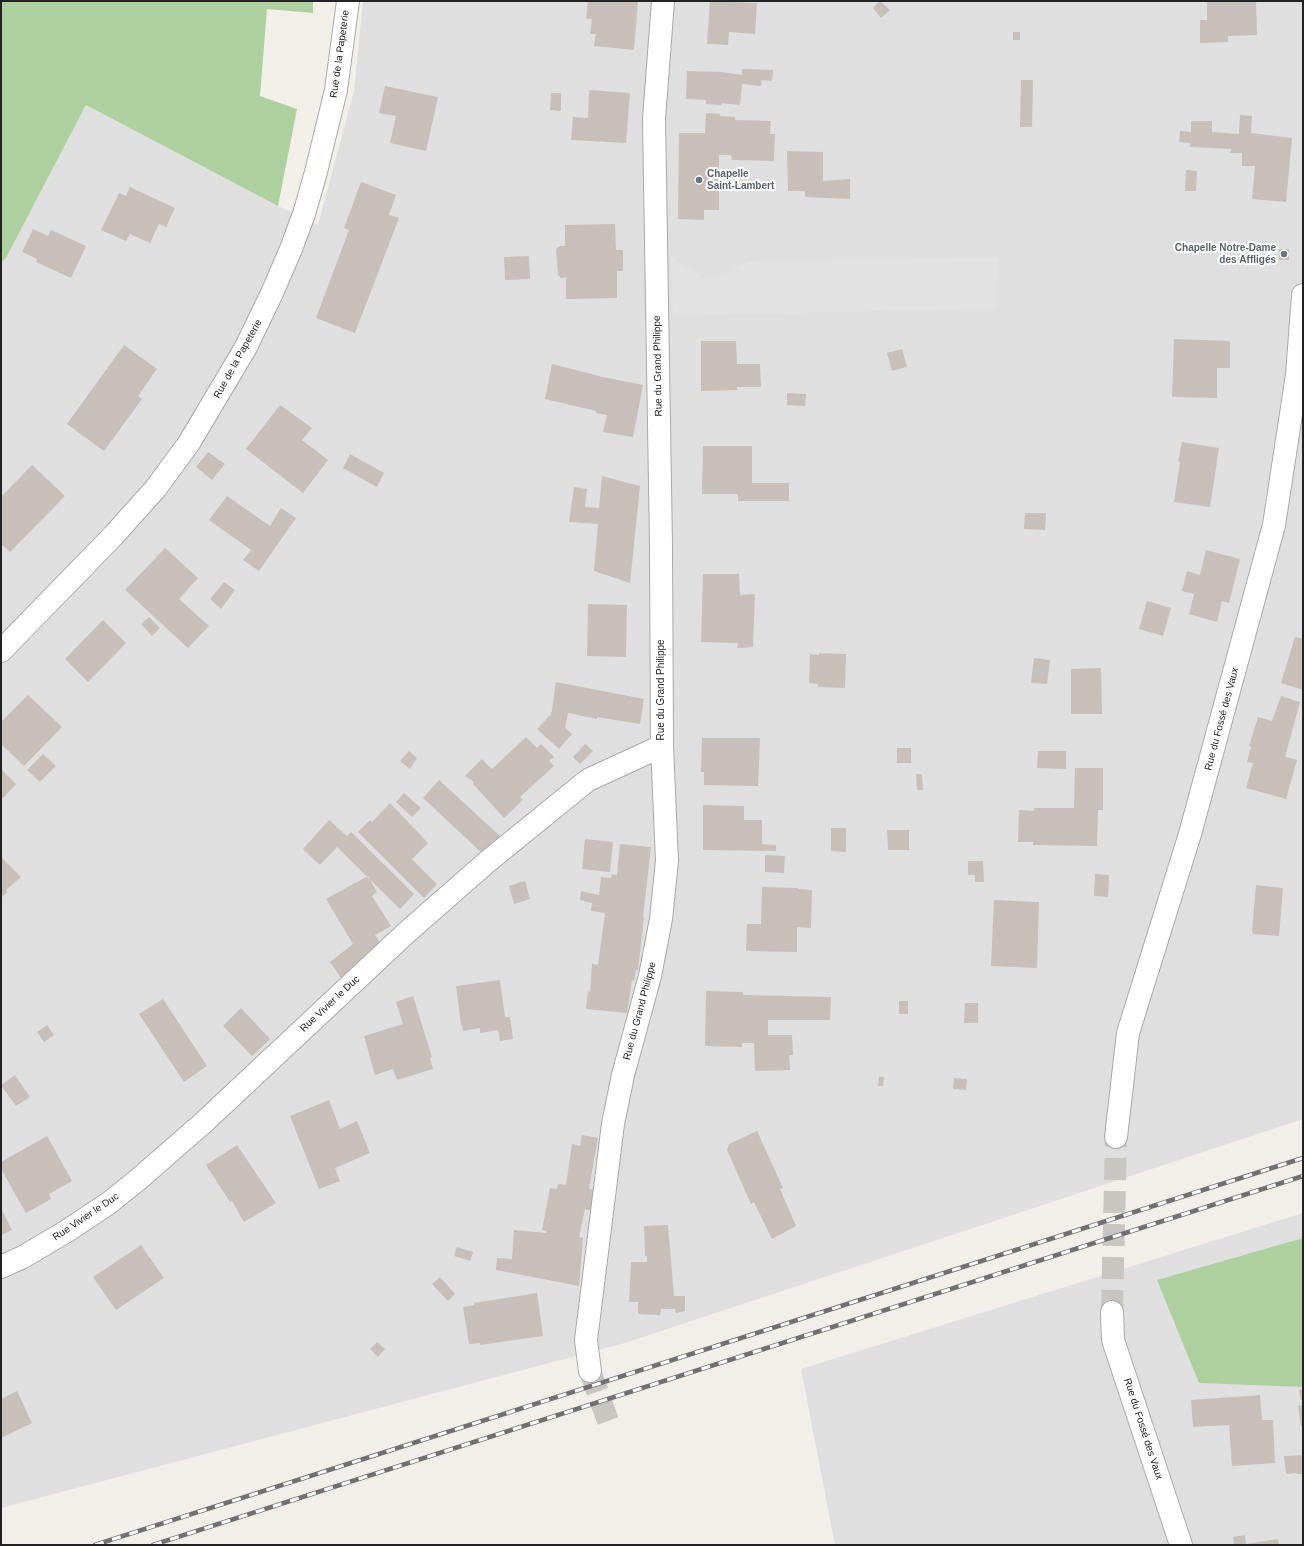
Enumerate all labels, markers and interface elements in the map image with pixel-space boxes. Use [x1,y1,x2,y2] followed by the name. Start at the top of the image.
[328,9,352,99] street label: Rue de la Papeterie
[707,168,774,192] place label: Chapelle Saint-Lambert
[694,175,704,185] marker: Chapelle Saint-Lambert
[1175,242,1276,266] place label: Chapelle Notre-Dame des Affligés
[1279,249,1289,259] marker: Chapelle Notre-Dame des Affligés
[651,315,665,417] street label: Rue du Grand Philippe
[211,317,265,401] street label: Rue de la Papeterie
[655,639,667,741] street label: Rue du Grand Philippe
[1202,666,1242,772] street label: Rue du Fossé des Vaux
[621,961,659,1061] street label: Rue du Grand Philippe
[298,973,362,1035] street label: Rue Vivier le Duc
[51,1190,121,1244] street label: Rue Vivier le Duc
[1121,1377,1165,1481] street label: Rue du Fossé des Vaux

